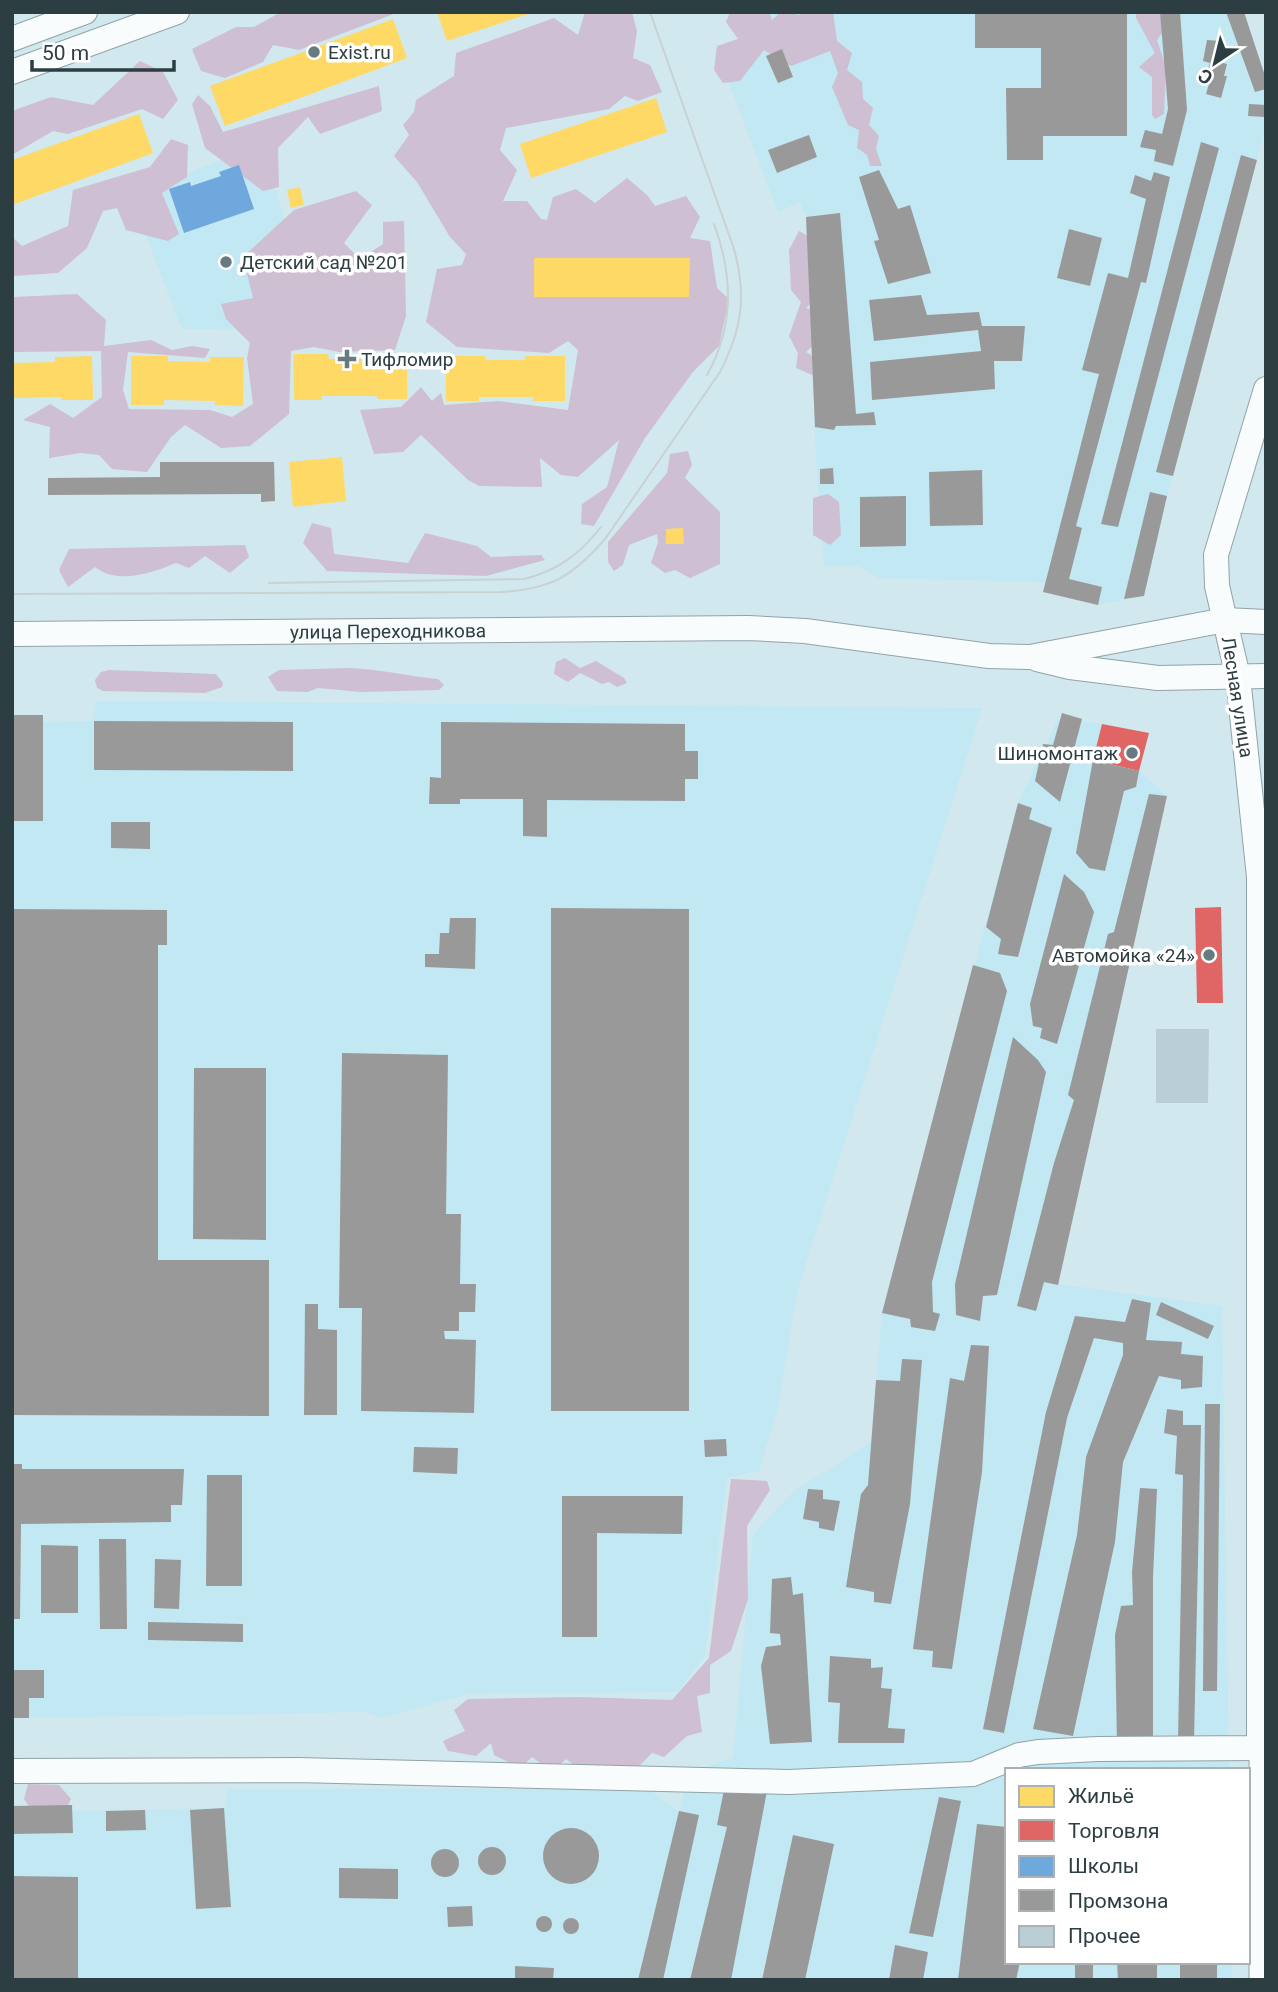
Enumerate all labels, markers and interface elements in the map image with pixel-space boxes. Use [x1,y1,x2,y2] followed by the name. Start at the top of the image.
[32,28,173,72] scale bar
[1180,28,1250,98] north arrow
[42,41,89,65] text: 50 m
[328,41,391,64] place label: Exist.ru
[306,44,322,60] marker: Exist.ru
[1194,64,1217,90] text: С
[240,251,408,274] place label: Детский сад №201
[218,254,234,270] marker: Детский сад №201
[361,348,454,371] place label: Тифломир
[339,351,355,367] marker: Тифломир
[290,619,486,644] street label: улица Переходникова
[1217,635,1258,759] street label: Лесная улица
[998,742,1118,765] place label: Шиномонтаж
[1124,745,1140,761] marker: Шиномонтаж
[1052,944,1195,967] place label: Автомойка «24»
[1201,947,1217,963] marker: Автомойка «24»
[1005,1768,1250,1964] legend
[1068,1784,1134,1808] text: Жильё
[1068,1819,1160,1843] text: Торговля
[1068,1854,1139,1878] text: Школы
[1068,1889,1169,1913] text: Промзона
[1068,1924,1140,1948] text: Прочее

